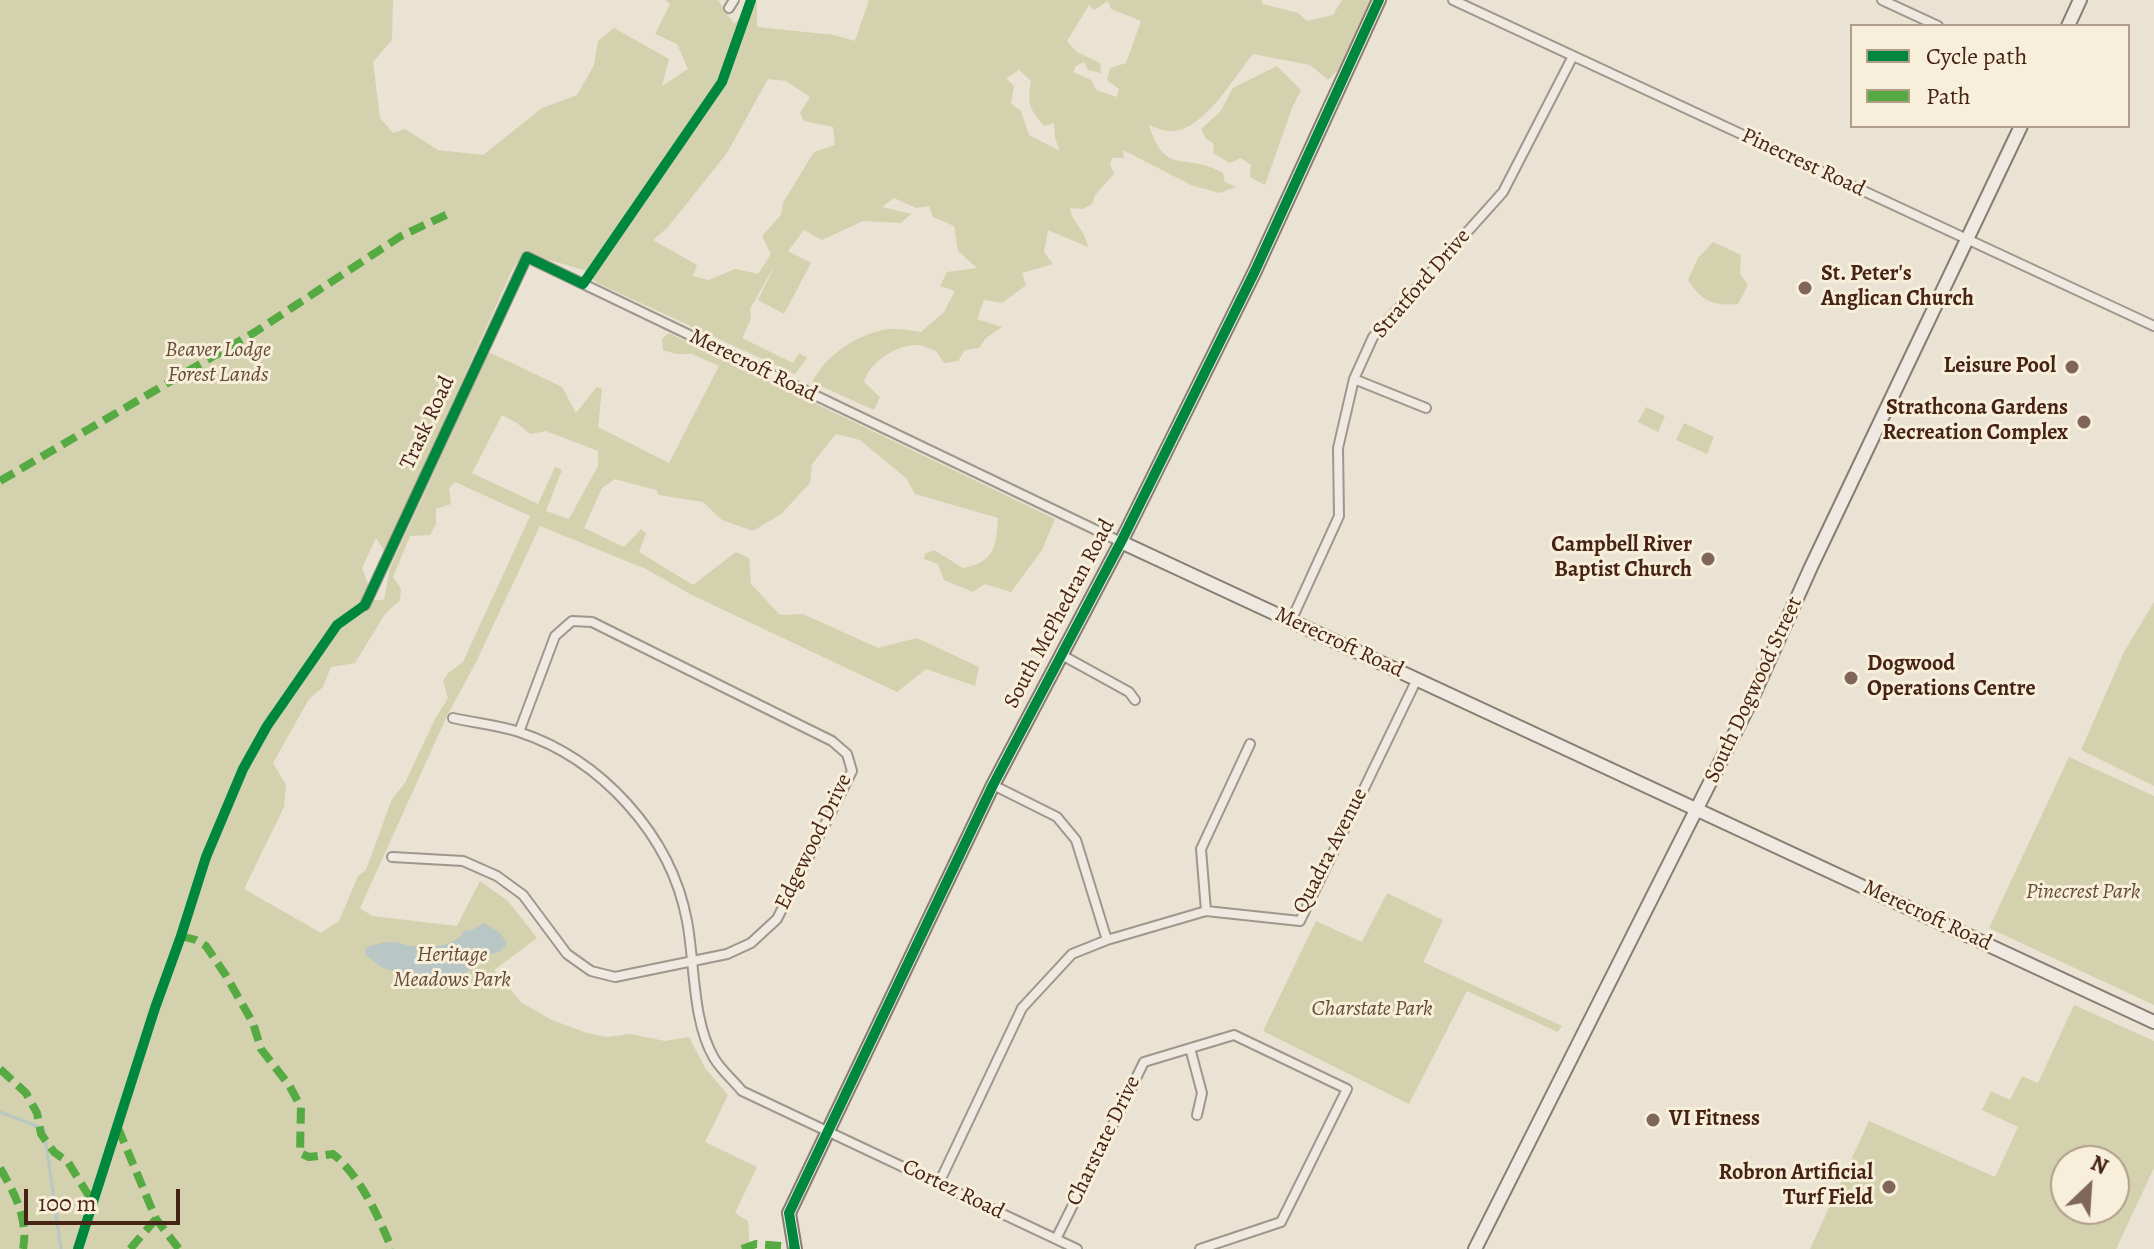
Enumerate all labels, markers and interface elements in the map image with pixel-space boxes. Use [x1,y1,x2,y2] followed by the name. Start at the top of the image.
[1850,24,2130,128] legend
[1926,40,2027,72] text: Cycle path
[1926,80,1971,112] text: Path
[1737,123,1869,203] street label: Pinecrest Road
[1367,224,1477,344] street label: Stratford Drive
[1821,262,1974,314] place label: St. Peter's Anglican Church
[1796,279,1814,297] marker: St. Peter's Anglican Church
[685,324,821,408] street label: Merecroft Road
[165,338,271,390] park label: Beaver Lodge Forest Lands
[1944,354,2056,380] place label: Leisure Pool
[2063,358,2081,376] marker: Leisure Pool
[395,372,461,474] street label: Trask Road
[1883,396,2068,448] place label: Strathcona Gardens Recreation Complex
[2075,413,2093,431] marker: Strathcona Gardens Recreation Complex
[999,515,1121,713] street label: South McPhedran Road
[1551,533,1692,584] place label: Campbell River Baptist Church
[1699,550,1717,568] marker: Campbell River Baptist Church
[1699,593,1809,787] street label: South Dogwood Street
[1270,602,1408,684] street label: Merecroft Road
[1867,652,2036,704] place label: Dogwood Operations Centre
[1842,669,1860,687] marker: Dogwood Operations Centre
[770,770,858,914] street label: Edgewood Drive
[1288,784,1374,918] street label: Quadra Avenue
[1858,875,1996,957] street label: Merecroft Road
[2026,880,2140,906] park label: Pinecrest Park
[393,943,511,994] park label: Heritage Meadows Park
[1311,997,1433,1023] park label: Charstate Park
[1061,1072,1147,1210] street label: Charstate Drive
[1669,1107,1760,1133] place label: VI Fitness
[1644,1111,1662,1129] marker: VI Fitness
[2050,1145,2130,1225] north arrow
[2086,1148,2113,1182] text: N
[898,1154,1008,1226] street label: Cortez Road
[1719,1161,1873,1212] place label: Robron Artificial Turf Field
[28,1173,184,1223] scale bar
[1880,1178,1898,1196] marker: Robron Artificial Turf Field
[38,1187,97,1219] text: 100 m

